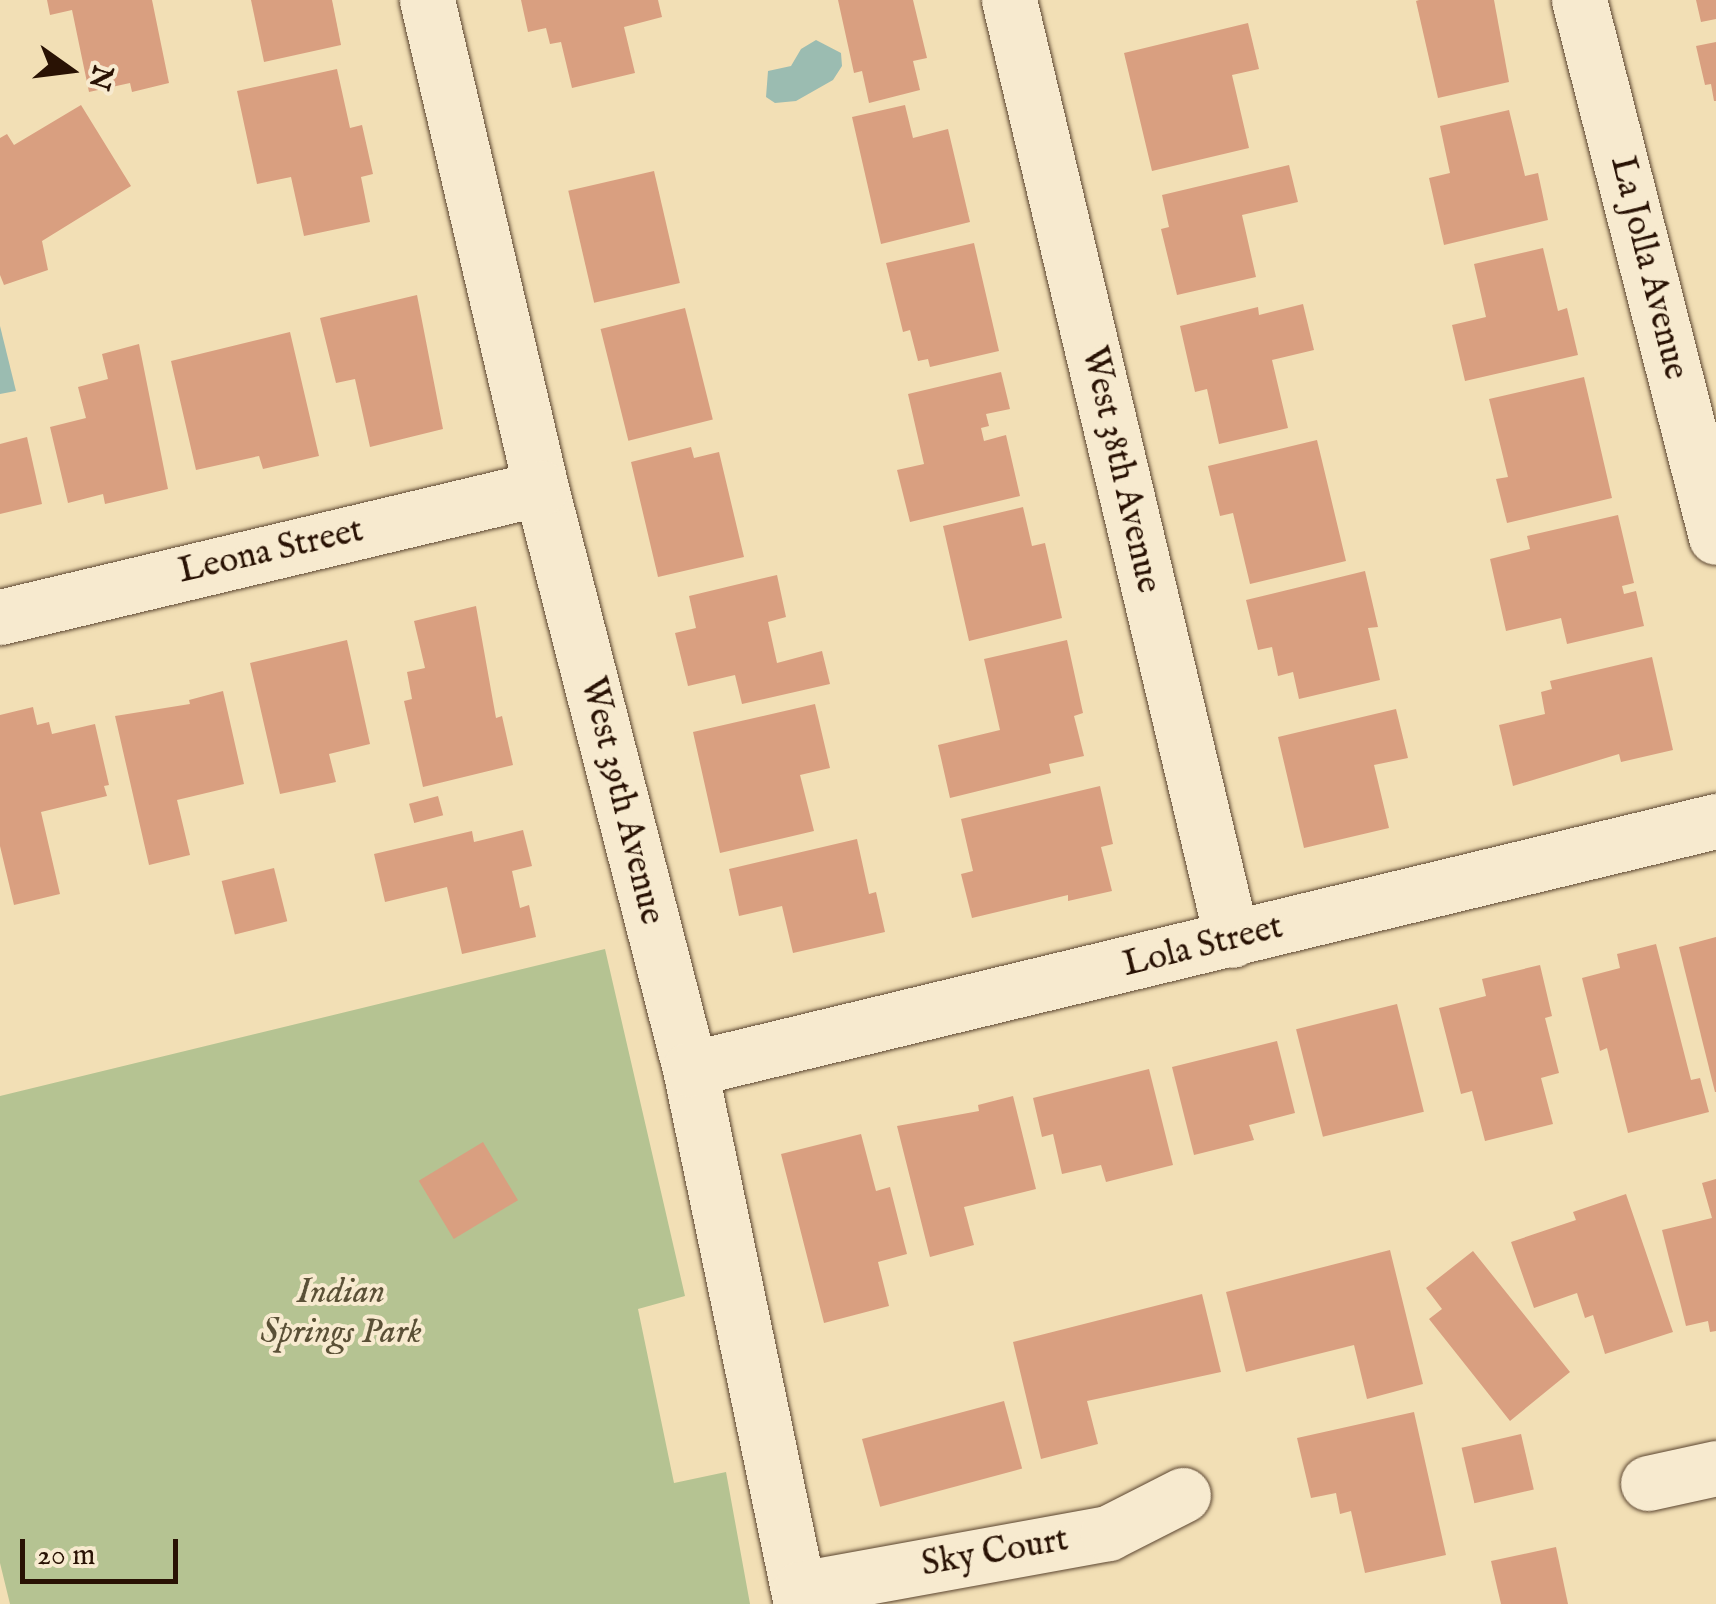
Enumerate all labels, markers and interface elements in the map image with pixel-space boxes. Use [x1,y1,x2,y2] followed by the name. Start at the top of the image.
[20,20,120,120] north arrow
[80,61,120,93] text: N
[1600,152,1696,384] street label: La Jolla Avenue
[1071,343,1169,597] street label: West 38th Avenue
[175,510,367,594] street label: Leona Street
[570,673,672,929] street label: West 39th Avenue
[1119,907,1287,987] street label: Lola Street
[260,1272,422,1354] park label: Indian Springs Park
[25,1519,182,1581] scale bar
[918,1519,1072,1587] street label: Sky Court
[37,1537,96,1575] text: 20 m

